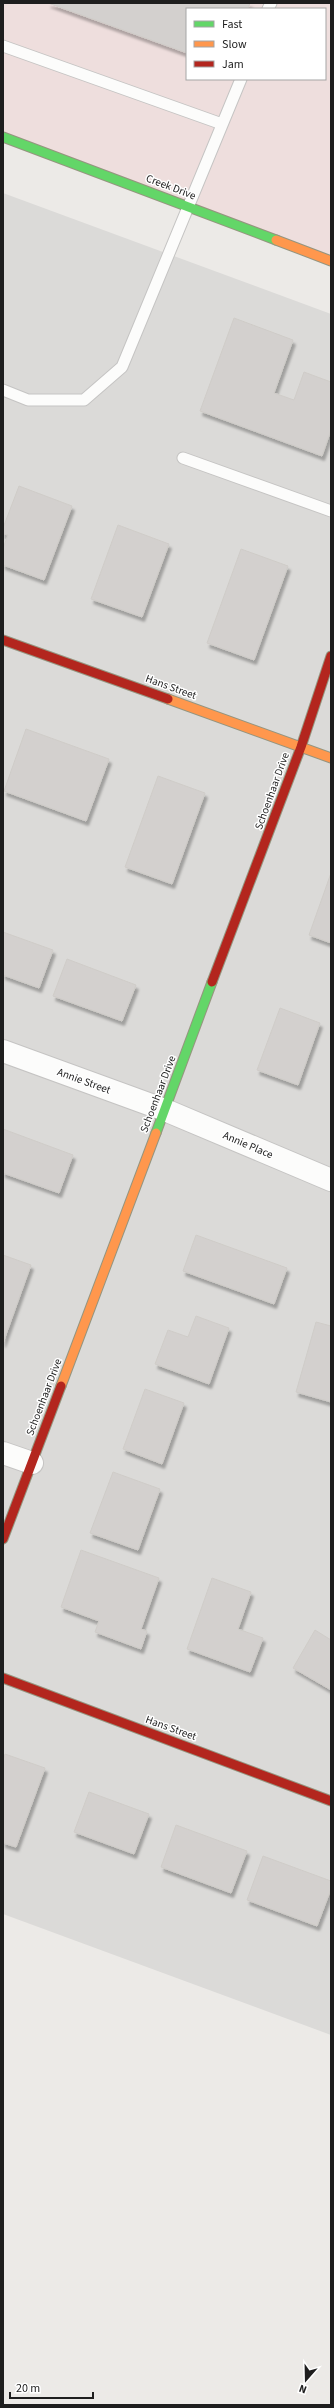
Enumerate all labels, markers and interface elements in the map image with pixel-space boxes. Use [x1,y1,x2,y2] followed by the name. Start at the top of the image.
[186,8,326,80] legend
[222,16,242,33] text: Fast
[222,36,247,53] text: Slow
[222,56,244,73] text: Jam
[144,171,199,204] street label: Creek Drive
[143,671,199,703] street label: Hans Street
[251,750,293,832] street label: Schoenhaar Drive
[136,1053,180,1135] street label: Schoenhaar Drive
[55,1064,113,1098] street label: Annie Street
[221,1128,276,1163] street label: Annie Place
[22,1356,66,1438] street label: Schoenhaar Drive
[143,1712,199,1744] street label: Hans Street
[286,2360,326,2400] north arrow
[10,2374,93,2400] scale bar
[16,2380,40,2397] text: 20 m
[297,2381,309,2397] text: N

